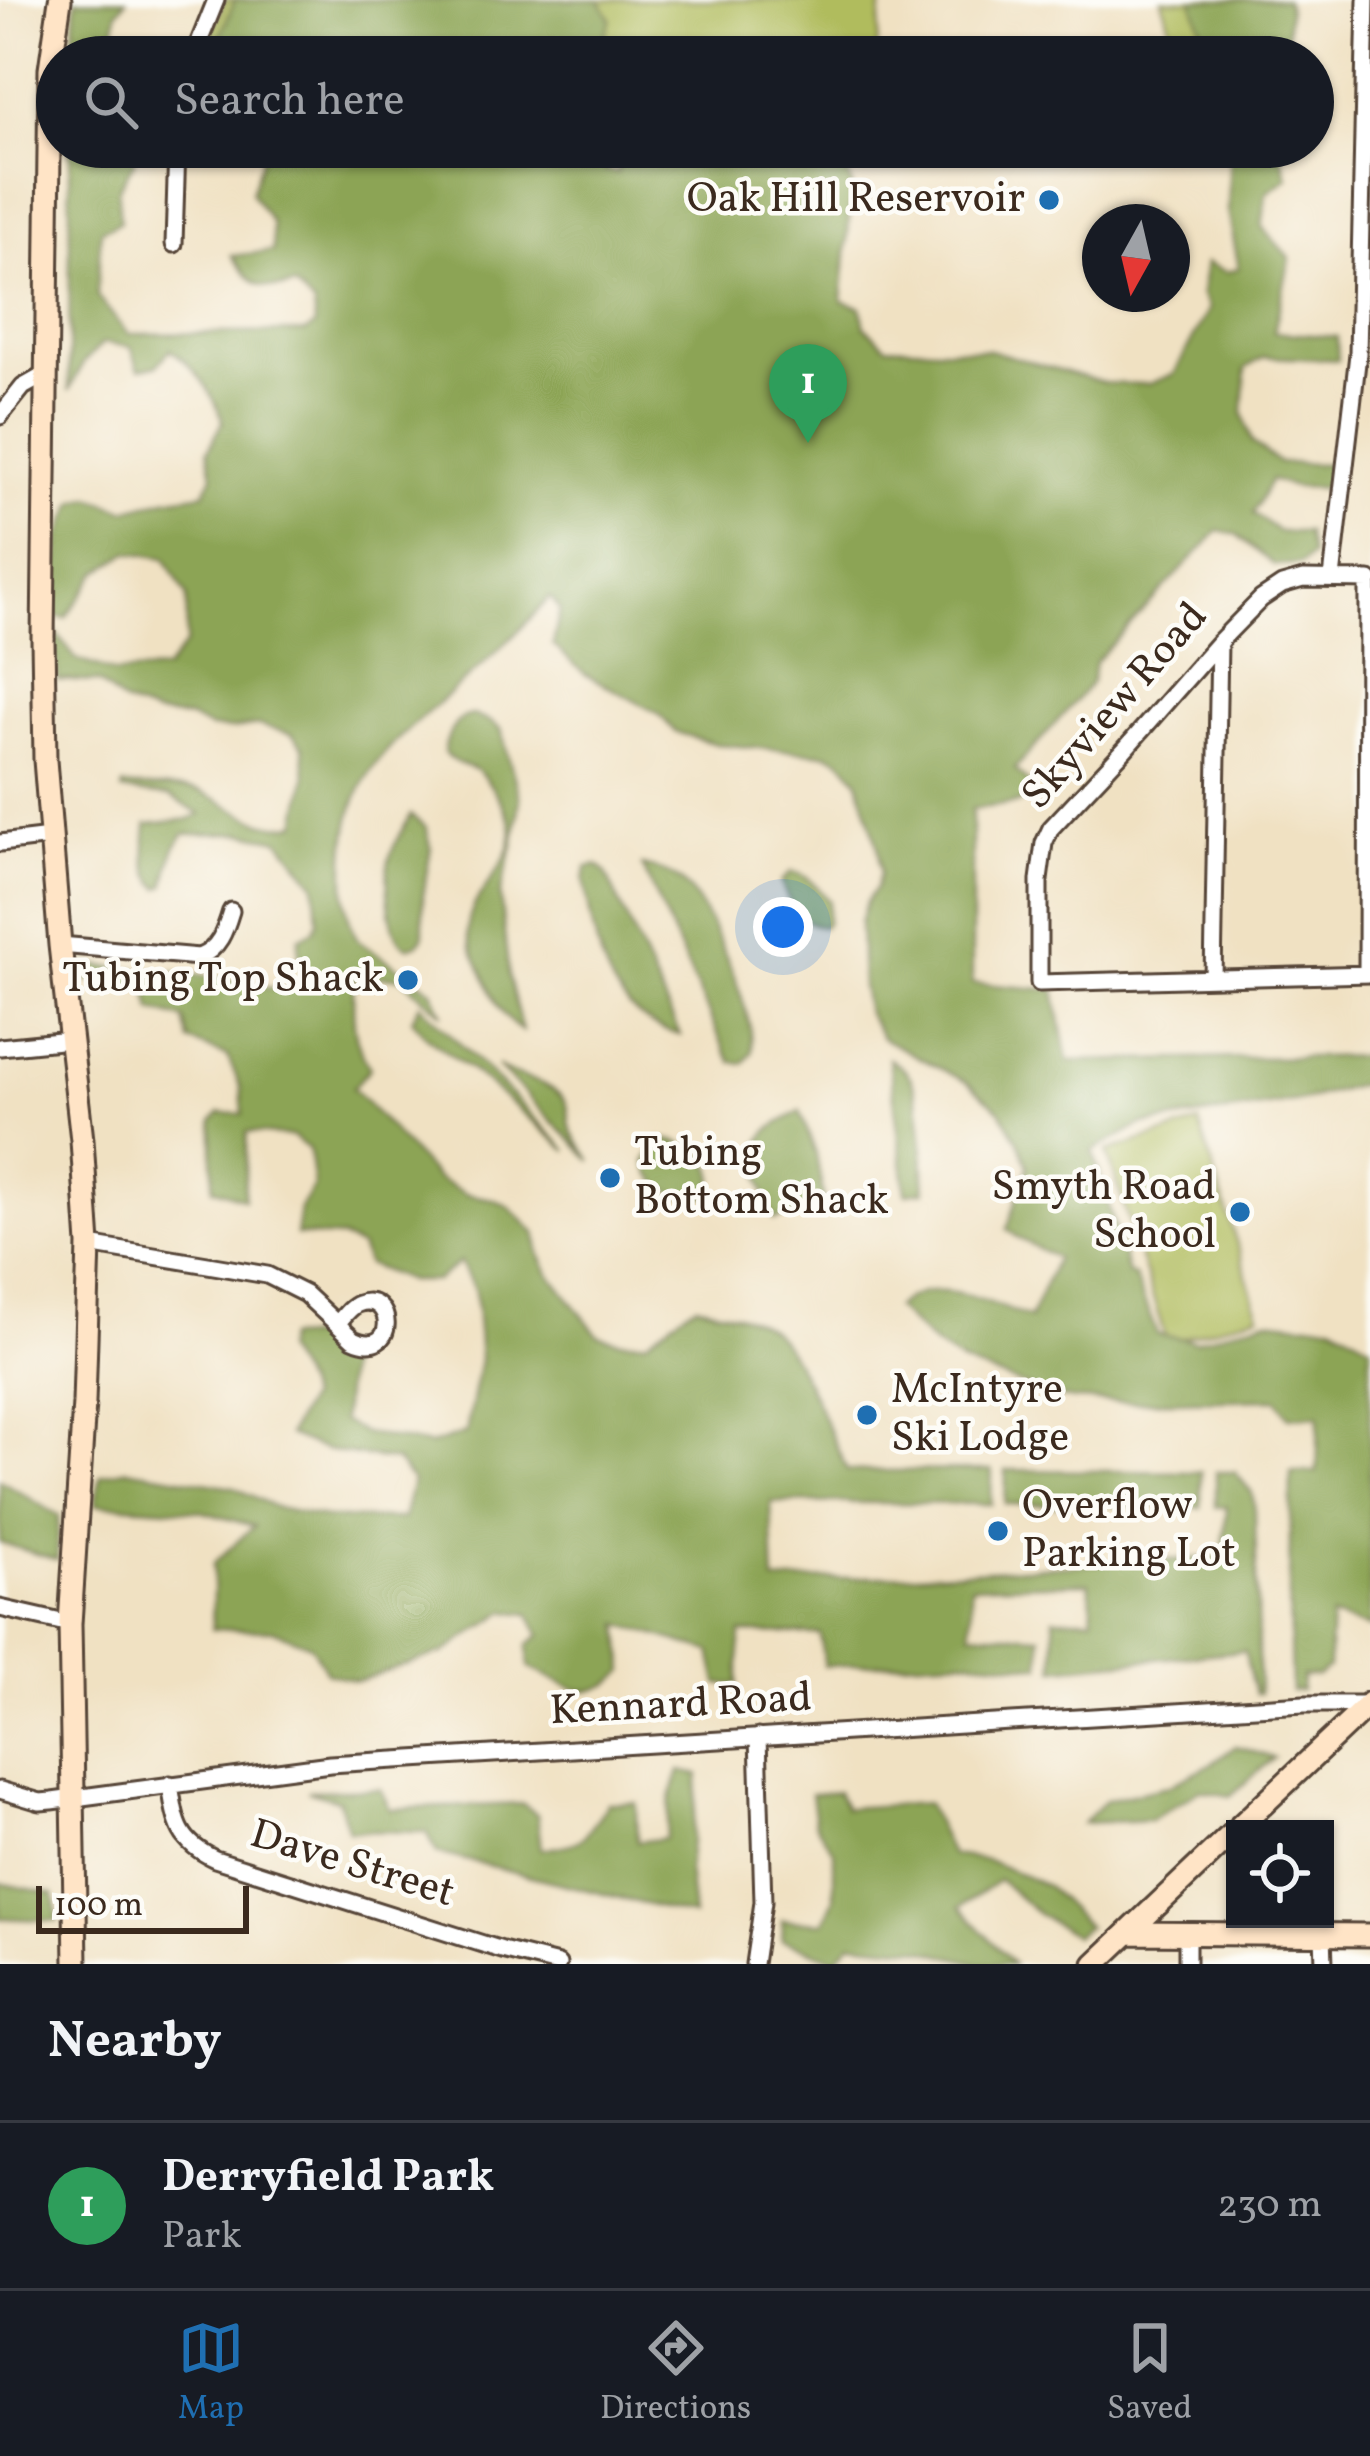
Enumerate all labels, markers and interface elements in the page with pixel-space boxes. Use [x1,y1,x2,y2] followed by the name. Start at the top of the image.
[36,36,1334,168] search box
[78,69,144,135] icon: search
[174,71,405,134] text: Search here
[687,171,1025,230] place label: Oak Hill Reservoir
[1036,187,1062,213] marker: Oak Hill Reservoir
[1082,204,1190,312] north arrow
[769,344,847,443] pin: 1
[1009,590,1223,824] street label: Skyview Road
[753,897,813,957] your location
[62,951,384,1010] place label: Tubing Top Shack
[395,967,421,993] marker: Tubing Top Shack
[634,1125,889,1232] place label: Tubing Bottom Shack
[992,1159,1216,1266] place label: Smyth Road School
[597,1165,623,1191] marker: Tubing Bottom Shack
[1227,1199,1253,1225] marker: Smyth Road School
[891,1362,1069,1469] place label: McIntyre Ski Lodge
[854,1402,880,1428] marker: McIntyre Ski Lodge
[1022,1478,1236,1585] place label: Overflow Parking Lot
[985,1518,1011,1544] marker: Overflow Parking Lot
[548,1670,814,1742] street label: Kennard Road
[243,1806,461,1924] street label: Dave Street
[1226,1820,1334,1928] map controls
[1226,1820,1334,1928] button: locate
[36,1880,249,1933] scale bar
[54,1884,143,1930] text: 100 m
[48,2007,222,2078] text: Nearby
[162,2147,494,2210] text: Derryfield Park
[79,2179,95,2233] text: 1
[1217,2179,1322,2233] text: 230 m
[162,2210,242,2264] text: Park
[178,2315,244,2433] tab: Map
[600,2315,751,2433] tab: Directions
[1107,2315,1192,2433] tab: Saved

